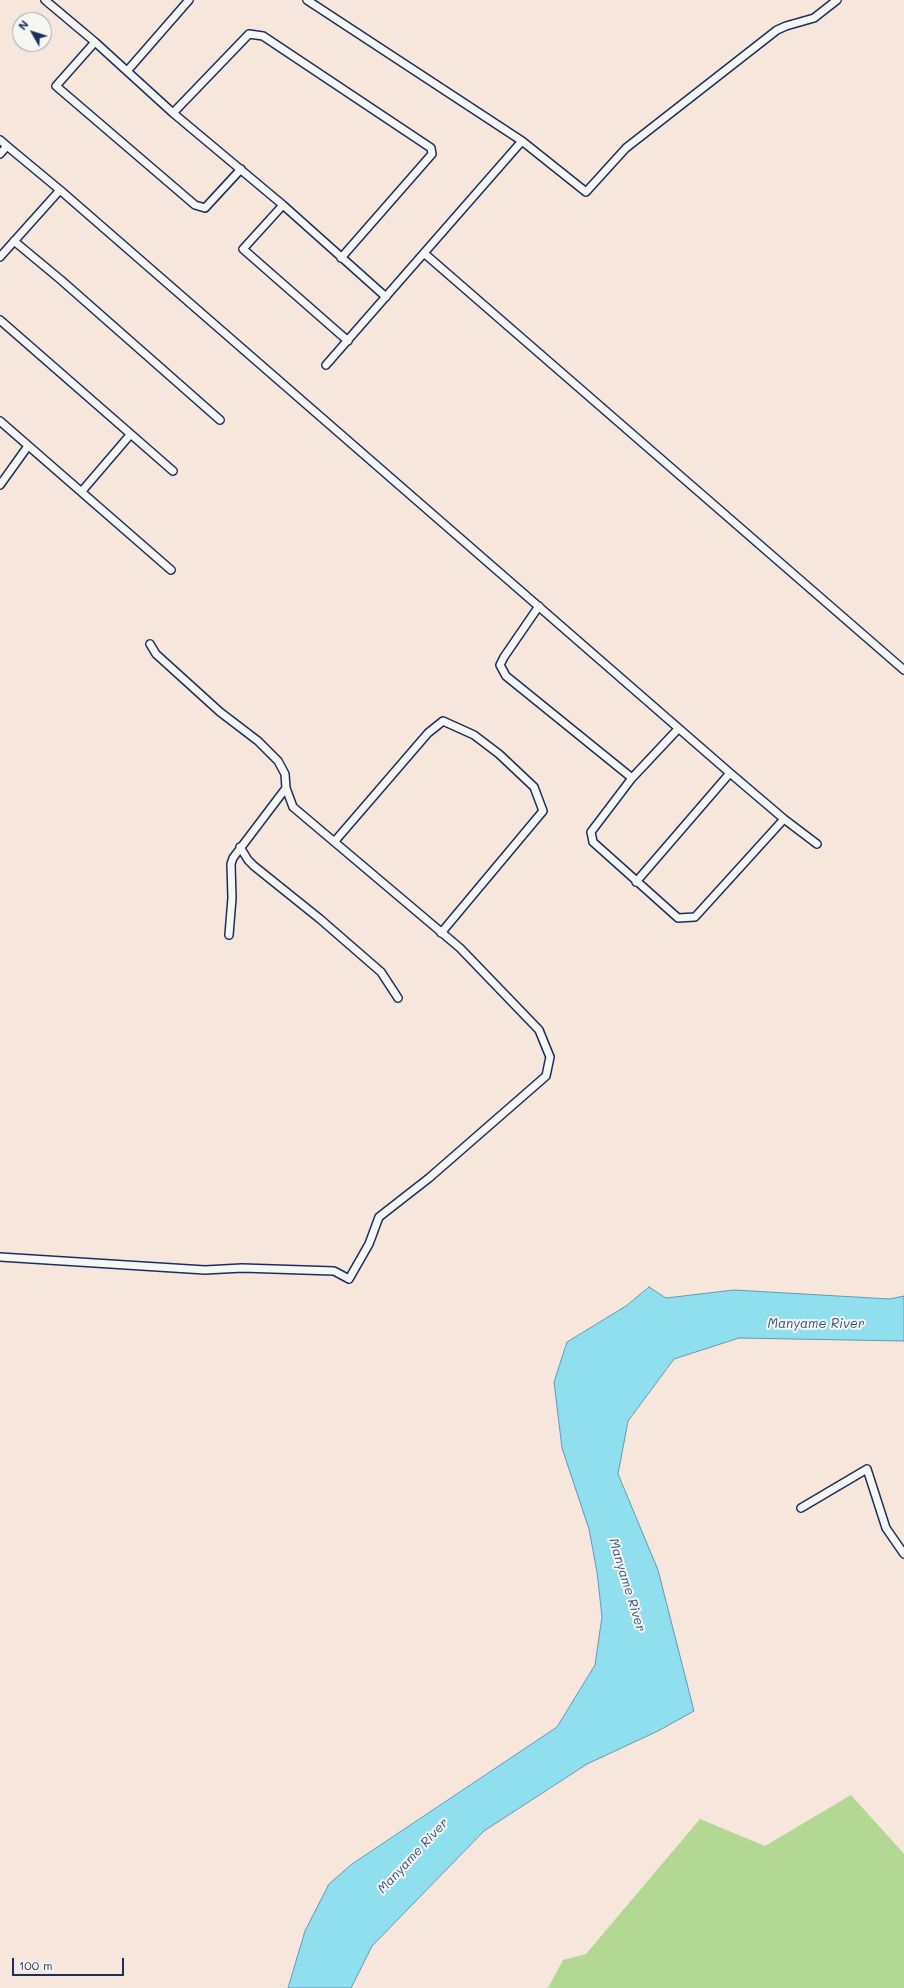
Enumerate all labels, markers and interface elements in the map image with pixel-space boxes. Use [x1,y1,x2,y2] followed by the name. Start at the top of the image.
[12,12,52,52] north arrow
[15,17,32,33] text: N
[768,1316,864,1332] water label: Manyame River
[605,1536,649,1634] water label: Manyame River
[374,1815,452,1897] water label: Manyame River
[14,1950,126,1976] scale bar
[19,1957,53,1973] text: 100 m

